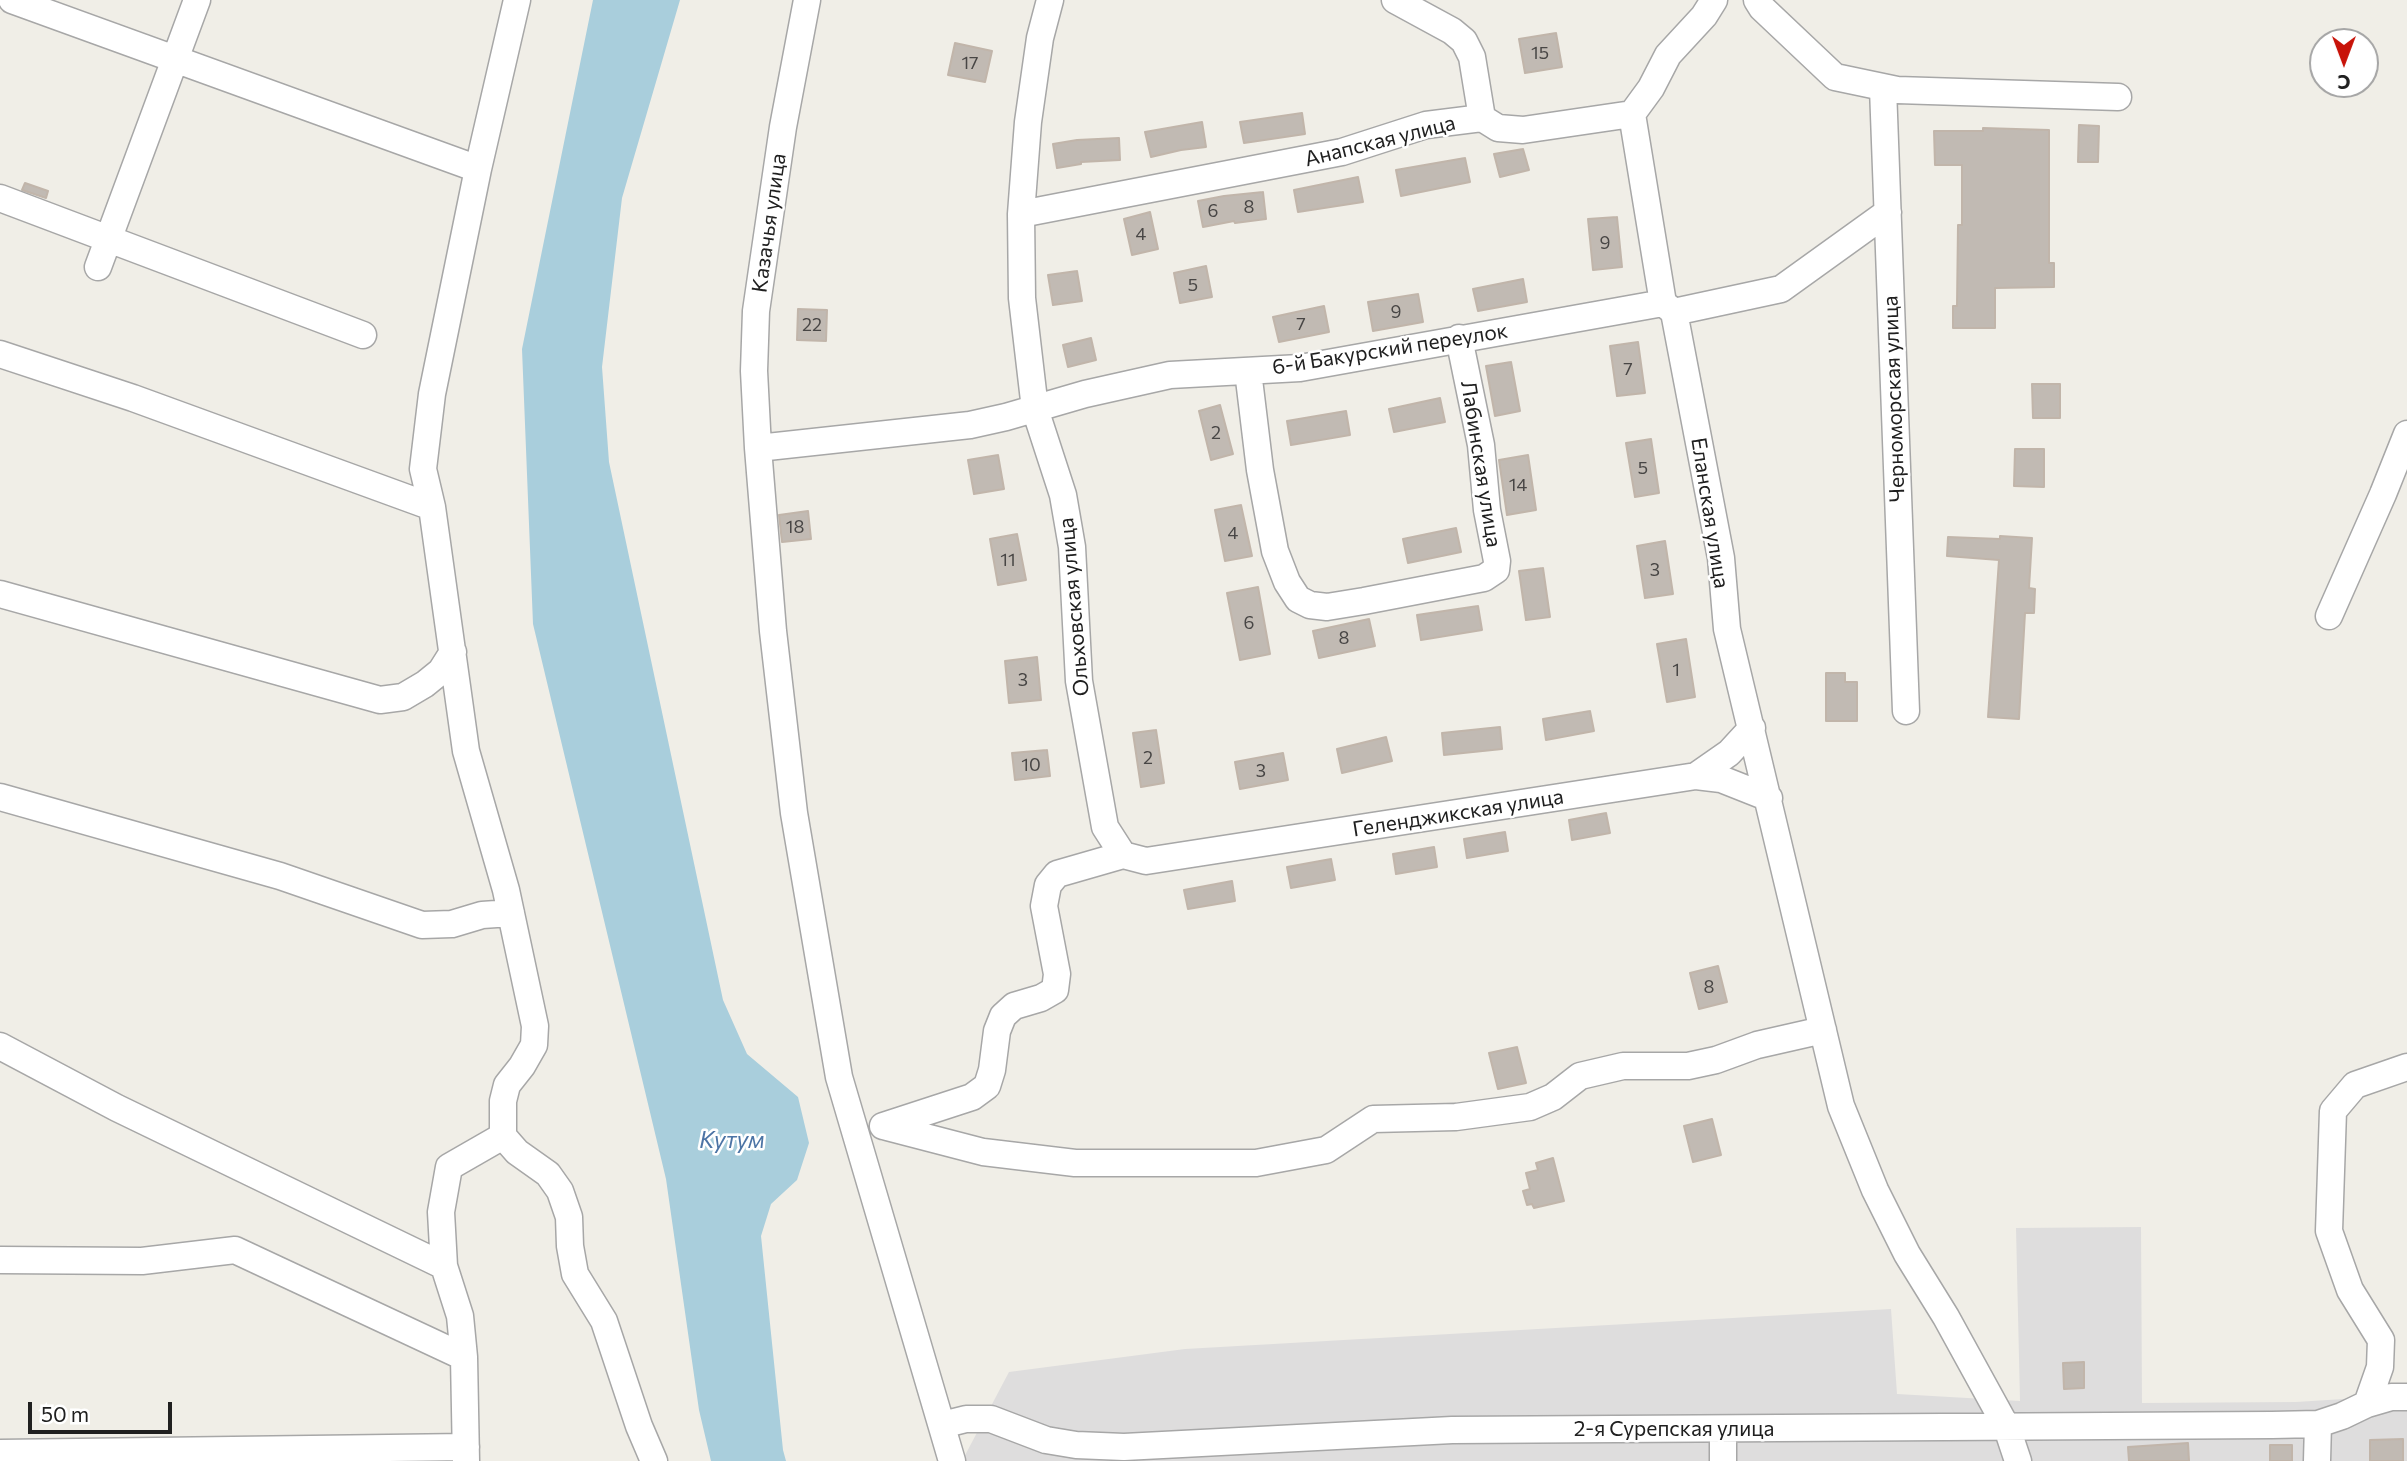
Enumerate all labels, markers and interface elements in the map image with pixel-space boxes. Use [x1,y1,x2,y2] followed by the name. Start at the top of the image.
[2309,28,2379,98] north arrow
[1531,42,1549,64] house number: 15
[961,52,979,74] house number: 17
[2338,71,2351,94] text: С
[1302,110,1458,172] street label: Анапская улица
[747,152,791,294] street label: Казачья улица
[1244,196,1254,218] house number: 8
[1208,200,1218,222] house number: 6
[1136,223,1146,245] house number: 4
[1600,232,1610,254] house number: 9
[1188,274,1198,296] house number: 5
[1878,295,1910,503] street label: Черноморская улица
[1391,301,1401,323] house number: 9
[1296,313,1306,335] house number: 7
[802,314,822,336] house number: 22
[1270,318,1510,380] street label: 6-й Бакурский переулок
[1623,358,1633,380] house number: 7
[1455,379,1507,549] street label: Лабинская улица
[1211,422,1221,444] house number: 2
[1686,436,1734,590] street label: Еланская улица
[1638,457,1648,479] house number: 5
[1509,474,1527,496] house number: 14
[786,516,804,538] house number: 18
[1054,517,1094,697] street label: Ольховская улица
[1228,522,1238,544] house number: 4
[1000,549,1016,571] house number: 11
[1650,559,1660,581] house number: 3
[1244,612,1254,634] house number: 6
[1339,627,1349,649] house number: 8
[1672,659,1680,681] house number: 1
[1018,669,1028,691] house number: 3
[1143,747,1153,769] house number: 2
[1021,754,1041,776] house number: 10
[1256,760,1266,782] house number: 3
[1351,784,1565,842] street label: Геленджикская улица
[1704,976,1714,998] house number: 8
[699,1126,765,1154] water label: Кутум
[32,1388,175,1432] scale bar
[41,1401,89,1426] text: 50 m
[1574,1416,1774,1442] street label: 2-я Сурепская улица

